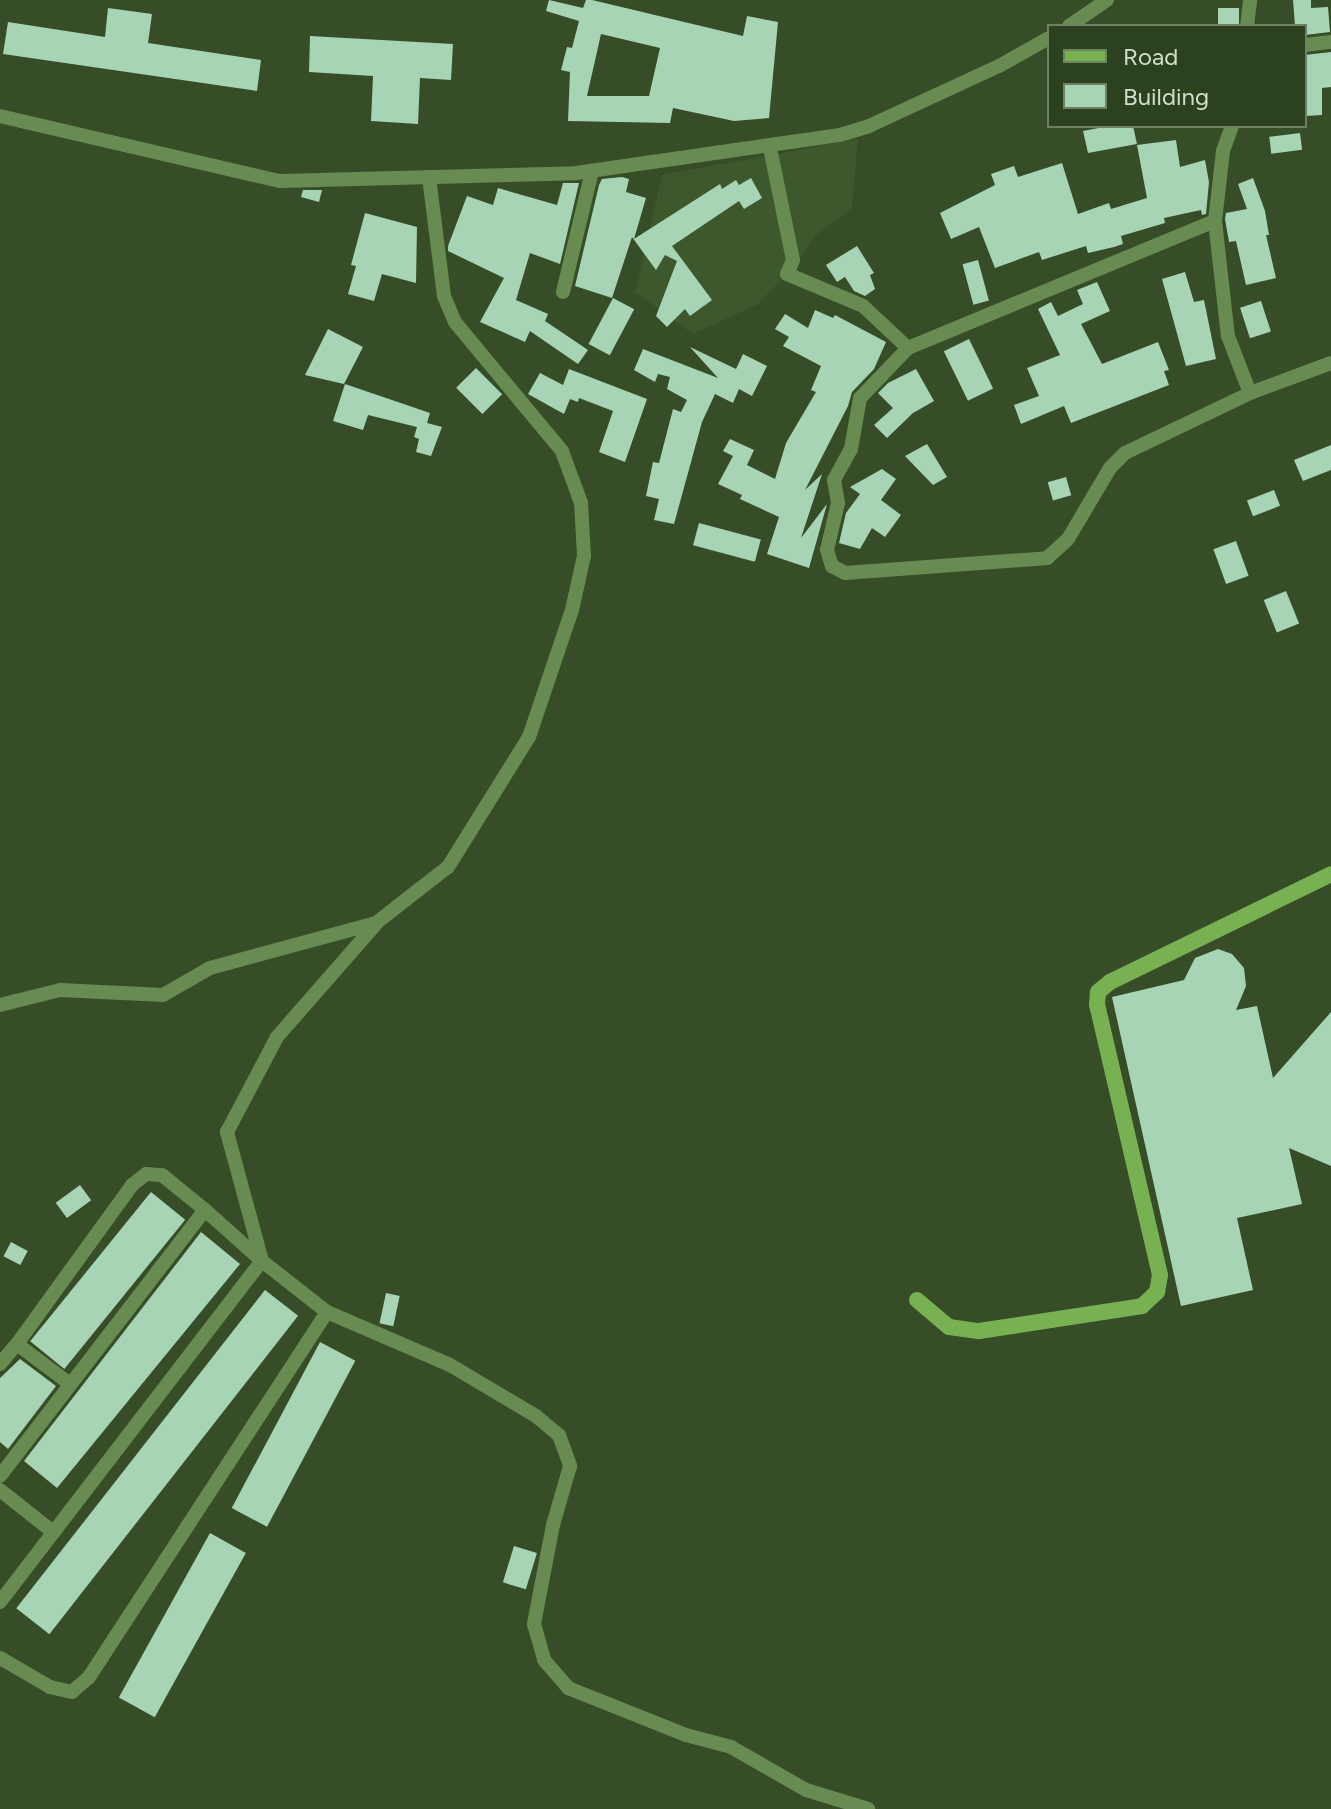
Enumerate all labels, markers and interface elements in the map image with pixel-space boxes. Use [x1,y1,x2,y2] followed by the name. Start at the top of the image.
[1047,24,1307,128] legend
[1123,42,1178,71] text: Road
[1123,82,1209,111] text: Building

